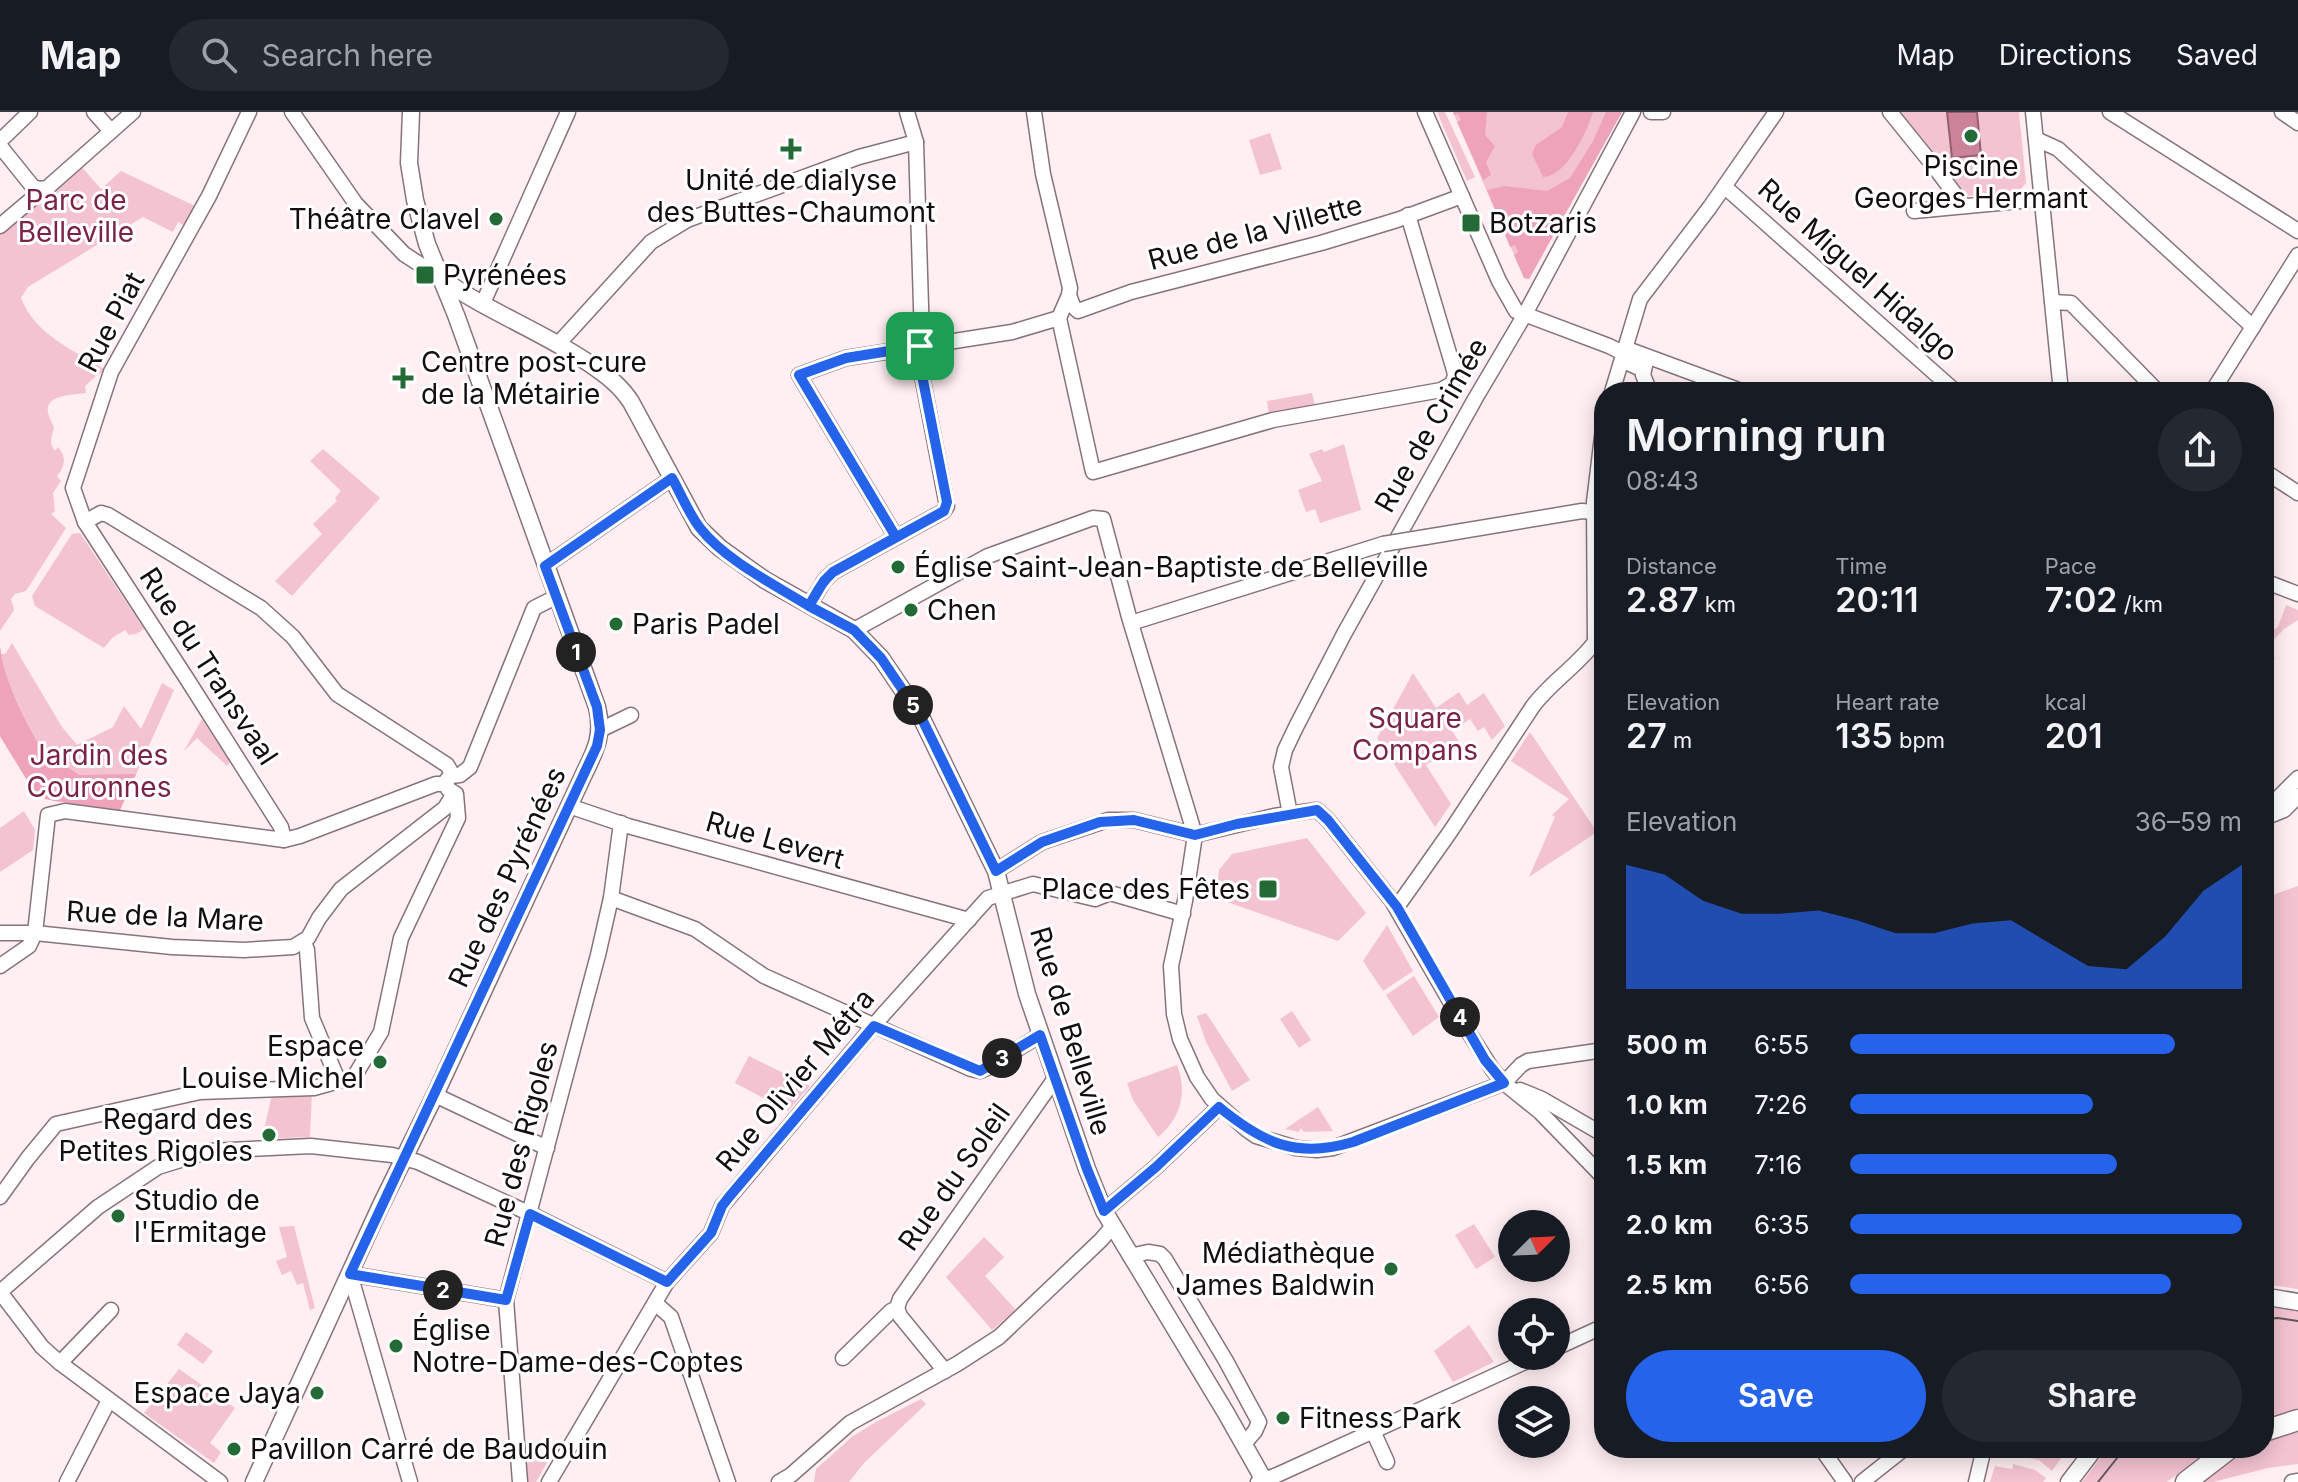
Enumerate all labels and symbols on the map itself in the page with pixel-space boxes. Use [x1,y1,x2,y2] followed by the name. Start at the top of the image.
[1962,127,1980,145] marker: Piscine Georges Hermant
[780,138,802,160] marker: Unité de dialyse des Buttes-Chaumont
[1854,149,2088,215] place label: Piscine Georges Hermant
[647,163,935,229] place label: Unité de dialyse des Buttes-Chaumont
[1751,171,1965,369] street label: Rue Miguel Hidalgo
[18,183,134,249] park label: Parc de Belleville
[1144,187,1366,277] street label: Rue de la Villette
[289,202,480,236] place label: Théâtre Clavel
[1489,206,1597,240] place label: Botzaris
[487,210,505,228] marker: Théâtre Clavel
[1460,212,1482,234] marker: Botzaris
[443,258,567,292] place label: Pyrénées
[414,264,436,286] marker: Pyrénées
[71,266,151,378] street label: Rue Piat
[886,312,954,380] pin
[1367,332,1495,518] street label: Rue de Crimée
[421,345,647,411] place label: Centre post-cure de la Métairie
[392,367,414,389] marker: Centre post-cure de la Métairie
[914,549,1428,584] place label: Église Saint-Jean-Baptiste de Belleville
[889,558,907,576] marker: Église Saint-Jean-Baptiste de Belleville
[133,561,285,771] street label: Rue du Transvaal
[927,593,997,627] place label: Chen
[902,601,920,619] marker: Chen
[632,607,780,641] place label: Paris Padel
[607,615,625,633] marker: Paris Padel
[556,632,596,672] pin: 1
[893,685,933,725] pin: 5
[1352,701,1478,767] park label: Square Compans
[27,738,171,804] park label: Jardin des Couronnes
[441,762,573,992] street label: Rue des Pyrénées
[702,804,848,876] street label: Rue Levert
[1042,872,1250,906] place label: Place des Fêtes
[1257,878,1279,900] marker: Place des Fêtes
[65,894,265,938] street label: Rue de la Mare
[1023,923,1119,1139] street label: Rue de Belleville
[709,982,881,1178] street label: Rue Olivier Métra
[1440,997,1480,1037] pin: 4
[181,1029,364,1095] place label: Espace Louise Michel
[477,1037,565,1251] street label: Rue des Rigoles
[982,1038,1022,1078] pin: 3
[371,1053,389,1071] marker: Espace Louise Michel
[891,1097,1017,1257] street label: Rue du Soleil
[58,1102,253,1168] place label: Regard des Petites Rigoles
[260,1126,278,1144] marker: Regard des Petites Rigoles
[134,1183,267,1249] place label: Studio de l'Ermitage
[109,1207,127,1225] marker: Studio de l'Ermitage
[1498,1210,1570,1282] north arrow
[1176,1236,1375,1302] place label: Médiathèque James Baldwin
[1382,1260,1400,1278] marker: Médiathèque James Baldwin
[423,1270,463,1310] pin: 2
[412,1312,744,1379] place label: Église Notre-Dame-des-Coptes
[387,1337,405,1355] marker: Église Notre-Dame-des-Coptes
[133,1376,301,1410] place label: Espace Jaya
[308,1384,326,1402] marker: Espace Jaya
[1299,1401,1462,1435] place label: Fitness Park
[1274,1409,1292,1427] marker: Fitness Park
[250,1432,608,1466] place label: Pavillon Carré de Baudouin
[225,1440,243,1458] marker: Pavillon Carré de Baudouin

